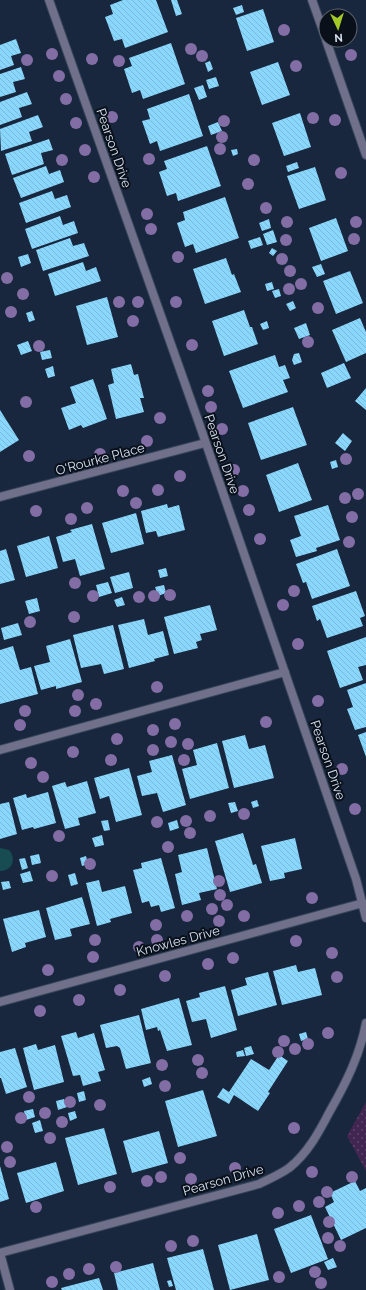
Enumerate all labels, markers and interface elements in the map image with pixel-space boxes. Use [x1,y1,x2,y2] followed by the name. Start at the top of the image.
[318,8,358,48] north arrow
[334,31,343,44] text: N
[93,106,135,190] street label: Pearson Drive
[201,412,243,496] street label: Pearson Drive
[54,440,146,478] street label: O'Rourke Place
[307,718,349,802] street label: Pearson Drive
[135,923,222,959] street label: Knowles Drive
[181,1161,265,1199] street label: Pearson Drive

